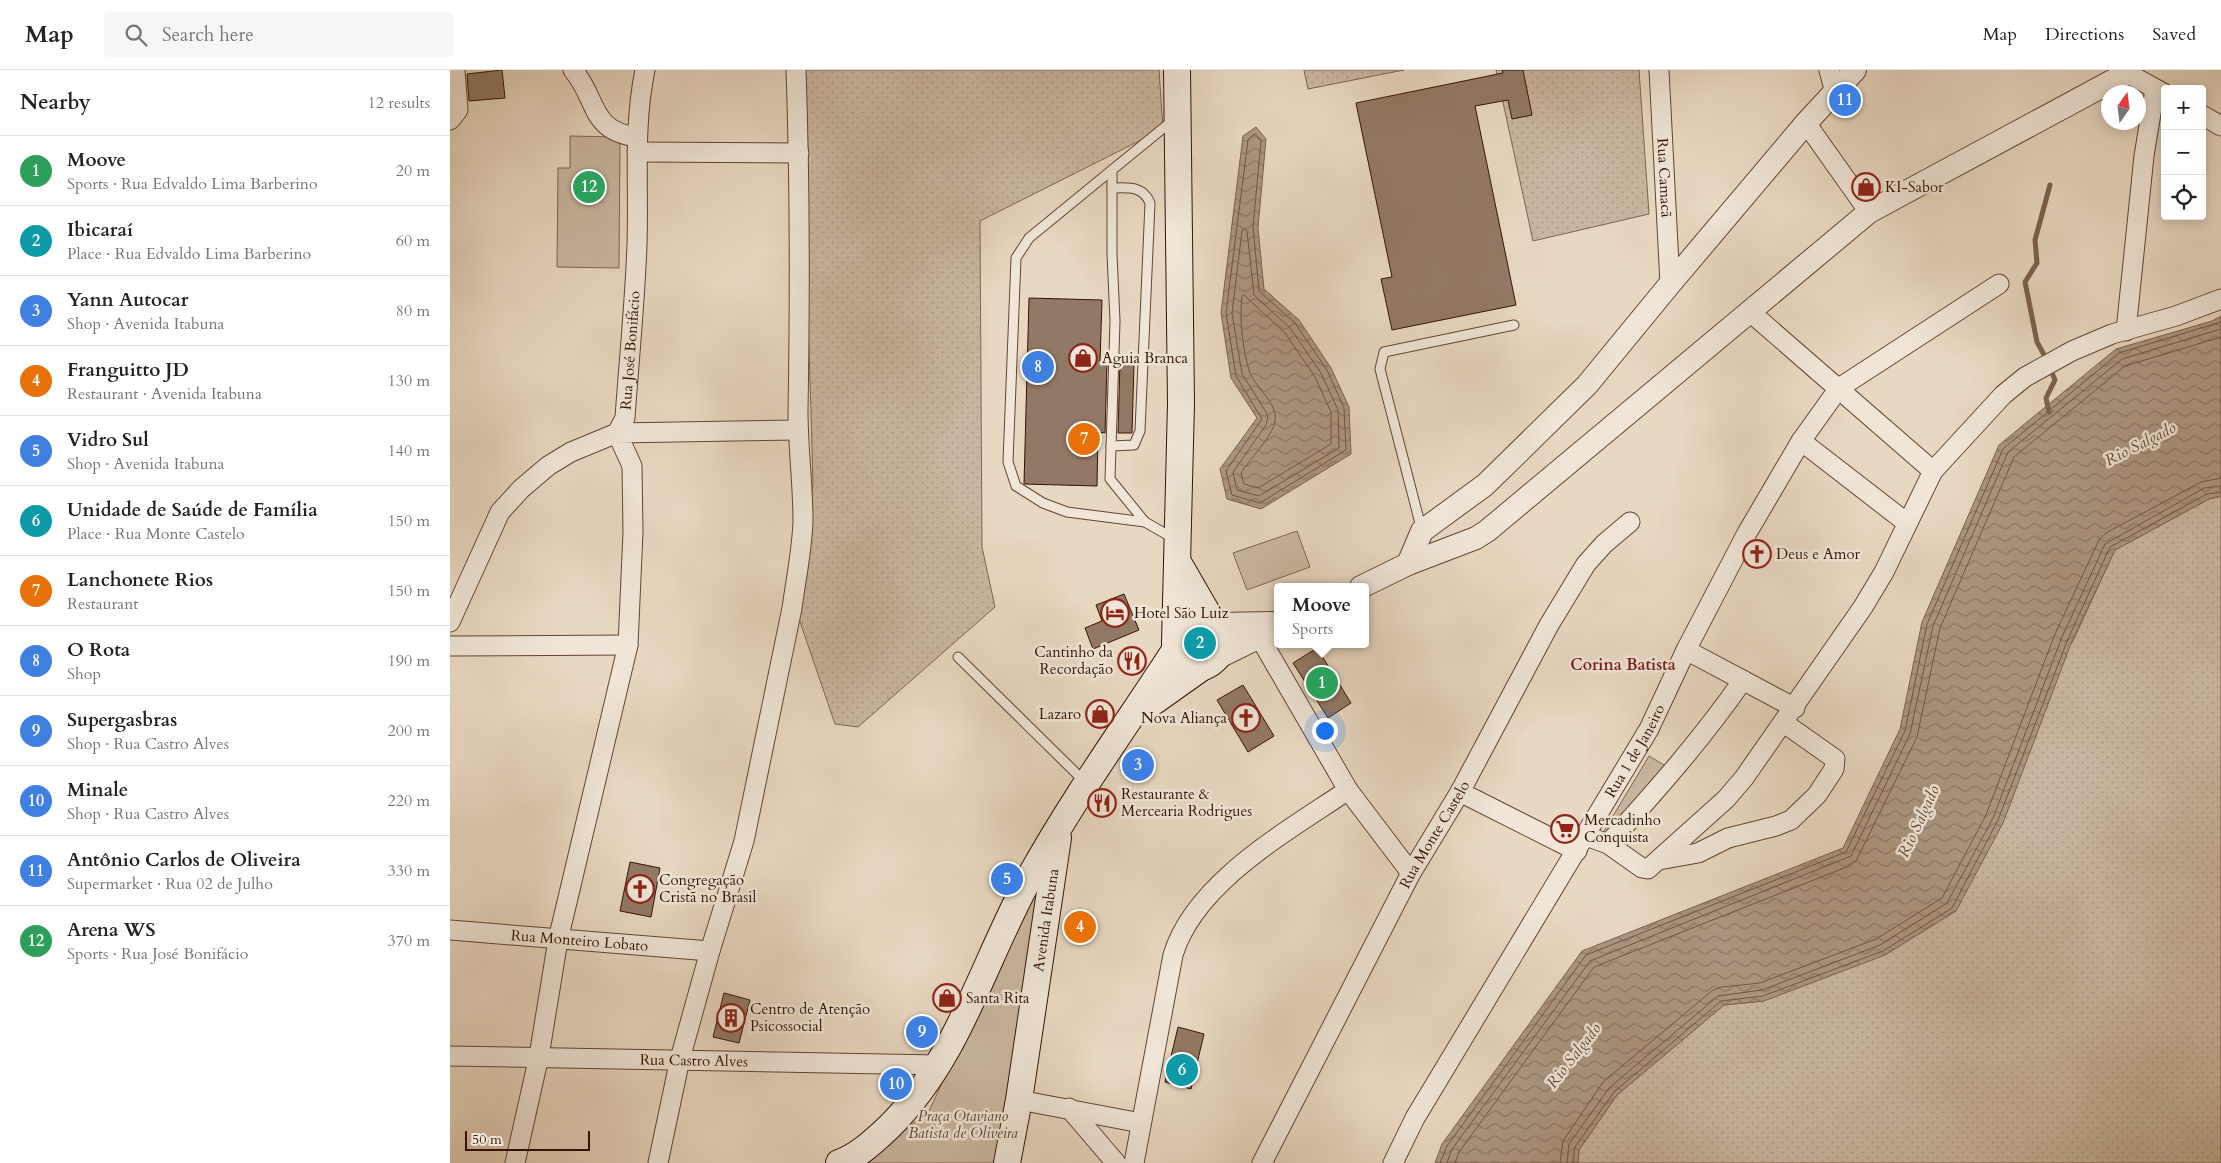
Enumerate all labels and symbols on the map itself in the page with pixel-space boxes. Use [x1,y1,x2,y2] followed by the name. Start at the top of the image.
[1829,81,1861,119] pin: 11
[2101,85,2146,130] north arrow
[1653,138,1677,219] street label: Rua Camacã
[573,168,605,206] pin: 12
[1851,172,1881,202] shop icon: KI-Sabor
[1885,177,1944,197] place label: KI-Sabor
[616,290,645,411] street label: Rua José Bonifácio
[1068,343,1098,373] shop icon: Aguia Branca
[1022,348,1054,386] pin: 8
[1102,348,1189,368] place label: Aguia Branca
[2101,416,2180,471] water label: Rio Salgado
[1068,420,1100,458] pin: 7
[1742,539,1772,569] church icon: Deus e Amor
[1776,544,1861,564] place label: Deus e Amor
[1100,598,1130,628] hotel icon: Hotel São Luiz
[1134,603,1229,623] place label: Hotel São Luiz
[1184,624,1216,662] pin: 2
[1034,642,1114,679] place label: Cantinho da Recordação
[1117,646,1147,676] restaurant icon: Cantinho da Recordação
[1570,654,1676,676] district label: Corina Batista
[1306,664,1338,702] pin: 1
[1085,699,1115,729] shop icon: Lazaro
[1600,701,1669,801] street label: Rua 1 de Janeiro
[1231,703,1261,733] church icon: Nova Aliança
[1039,704,1081,724] place label: Lazaro
[1141,708,1228,728] place label: Nova Aliança
[1312,718,1338,744] your location
[1122,746,1154,784] pin: 3
[1395,777,1474,892] street label: Rua Monte Castelo
[1893,781,1945,861] water label: Rio Salgado
[1121,784,1252,821] place label: Restaurante & Mercearia Rodrigues
[1087,788,1117,818] restaurant icon: Restaurante & Mercearia Rodrigues
[1584,810,1661,847] place label: Mercadinho Conquista
[1550,814,1580,844] supermarket icon: Mercadinho Conquista
[991,860,1023,898] pin: 5
[1028,867,1063,973] street label: Avenida Itabuna
[659,870,757,907] place label: Congregação Cristã no Brasil
[625,874,655,904] church icon: Congregação Cristã no Brasil
[1064,908,1096,946] pin: 4
[510,925,649,956] street label: Rua Monteiro Lobato
[932,983,962,1013] shop icon: Santa Rita
[966,988,1030,1008] place label: Santa Rita
[750,999,870,1036] place label: Centro de Atenção Psicossocial
[716,1003,746,1033] building icon: Centro de Atenção Psicossocial
[906,1013,938,1051] pin: 9
[1541,1018,1607,1093] water label: Rio Salgado
[640,1049,748,1071] street label: Rua Castro Alves
[1166,1051,1198,1089] pin: 6
[880,1065,912,1103] pin: 10
[908,1106,1018,1143] park label: Praça Otaviano Batista de Oliveira
[465,1128,590,1151] scale bar

